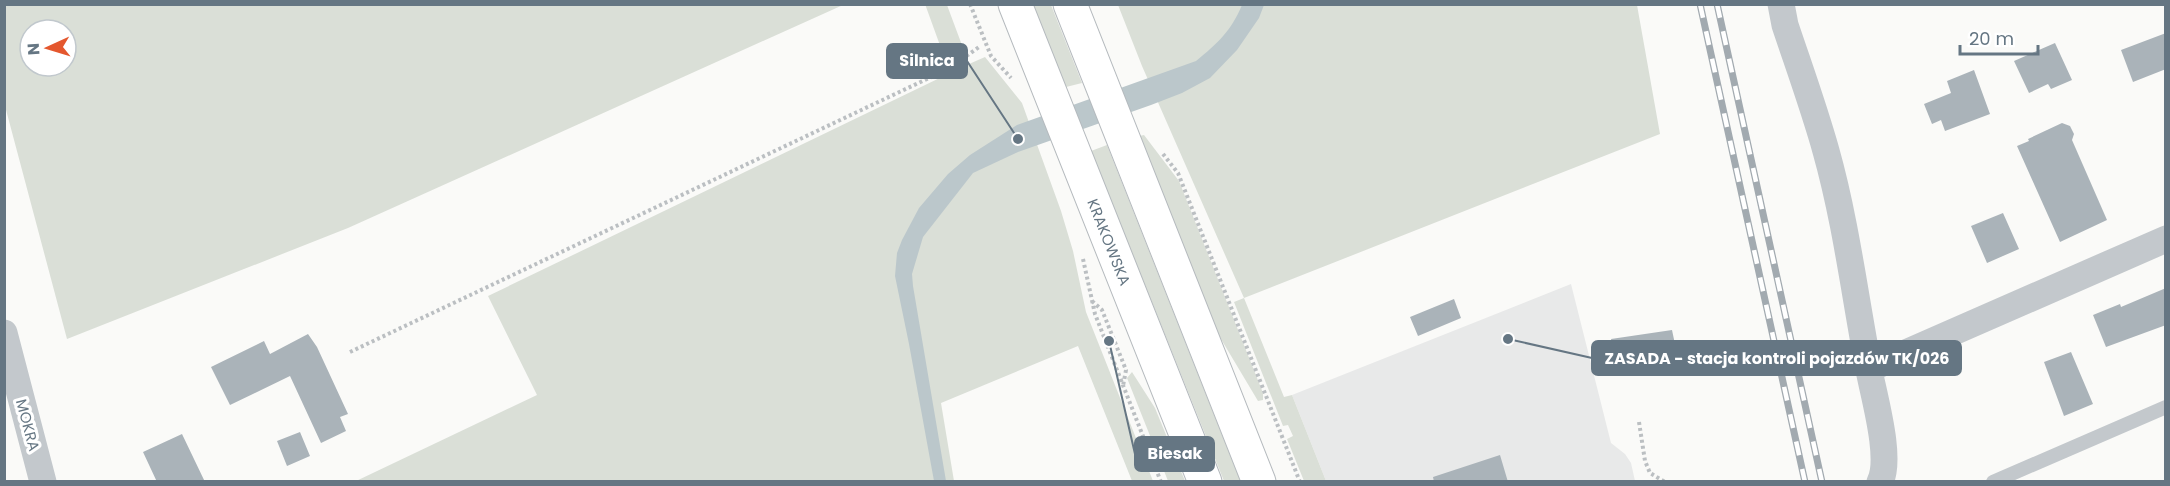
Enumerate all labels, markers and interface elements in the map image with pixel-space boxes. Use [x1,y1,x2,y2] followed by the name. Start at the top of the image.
[18,18,78,78] north arrow
[1960,18,2038,56] scale bar
[1969,26,2014,51] text: 20 m
[22,42,45,56] text: N
[887,44,967,78] callout: Silnica
[899,49,955,72] text: Silnica
[1083,195,1136,288] street label: KRAKOWSKA
[1592,341,1961,375] callout: ZASADA - stacja kontroli pojazdów TK/026
[1604,347,1950,370] text: ZASADA - stacja kontroli pojazdów TK/026
[11,397,45,453] street label: MOKRA
[1135,437,1214,471] callout: Biesak
[1148,442,1203,465] text: Biesak

